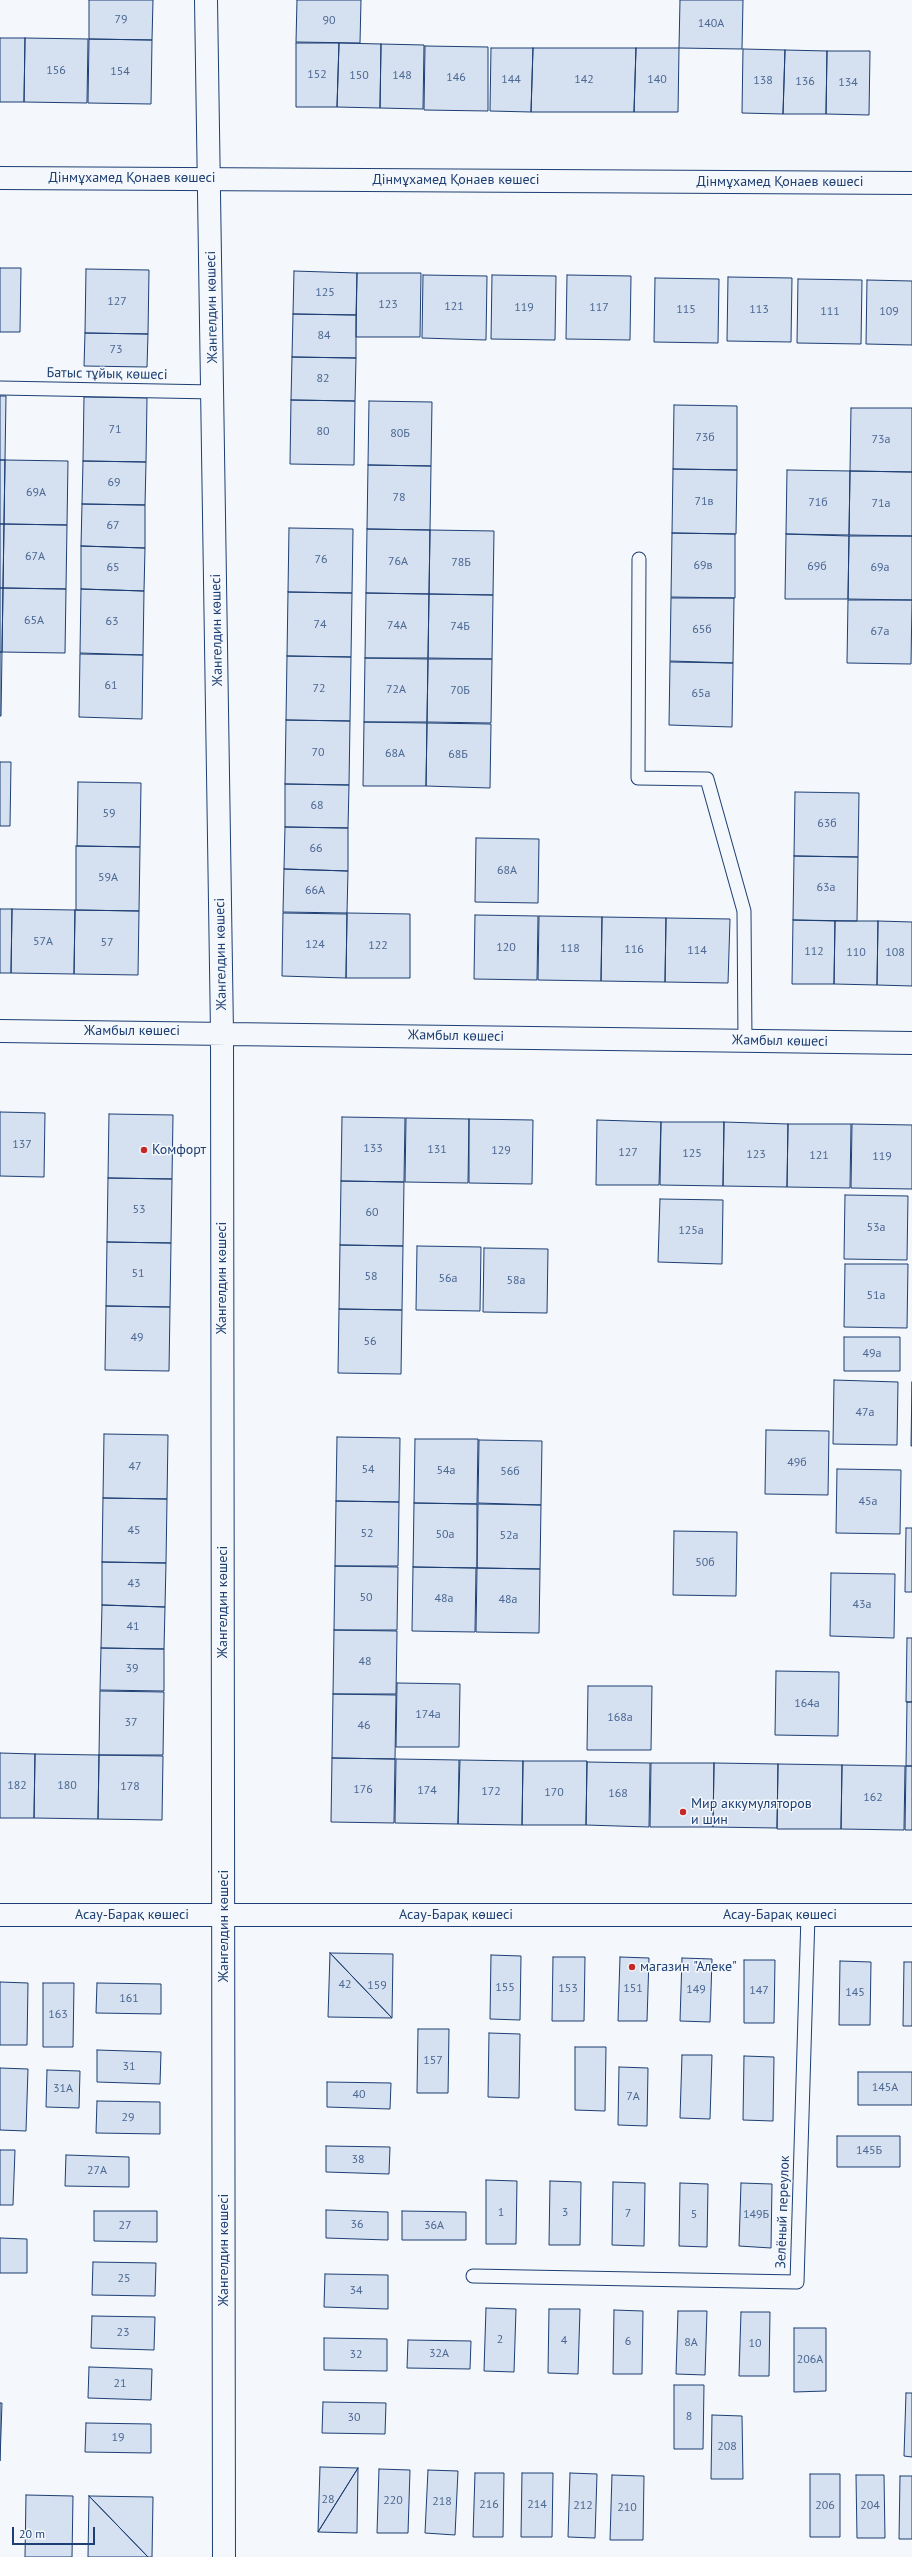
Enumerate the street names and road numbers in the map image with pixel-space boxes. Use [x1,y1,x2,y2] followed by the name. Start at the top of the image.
[48,170,216,186] street label: Дінмұхамед Қонаев көшесі
[372,172,540,188] street label: Дінмұхамед Қонаев көшесі
[696,174,864,190] street label: Дінмұхамед Қонаев көшесі
[203,251,221,363] street label: Жангелдин көшесі
[46,365,168,383] street label: Батыс тұйық көшесі
[208,574,226,686] street label: Жангелдин көшесі
[212,898,230,1010] street label: Жангелдин көшесі
[84,1023,180,1039] street label: Жамбыл көшесі
[408,1027,504,1045] street label: Жамбыл көшесі
[732,1032,828,1050] street label: Жамбыл көшесі
[214,1222,230,1334] street label: Жангелдин көшесі
[215,1546,231,1658] street label: Жангелдин көшесі
[216,1870,232,1982] street label: Жангелдин көшесі
[75,1907,189,1923] street label: Асау-Барақ көшесі
[399,1907,513,1923] street label: Асау-Барақ көшесі
[723,1907,837,1923] street label: Асау-Барақ көшесі
[773,2155,793,2269] street label: Зелёный переулок
[216,2194,232,2306] street label: Жангелдин көшесі

